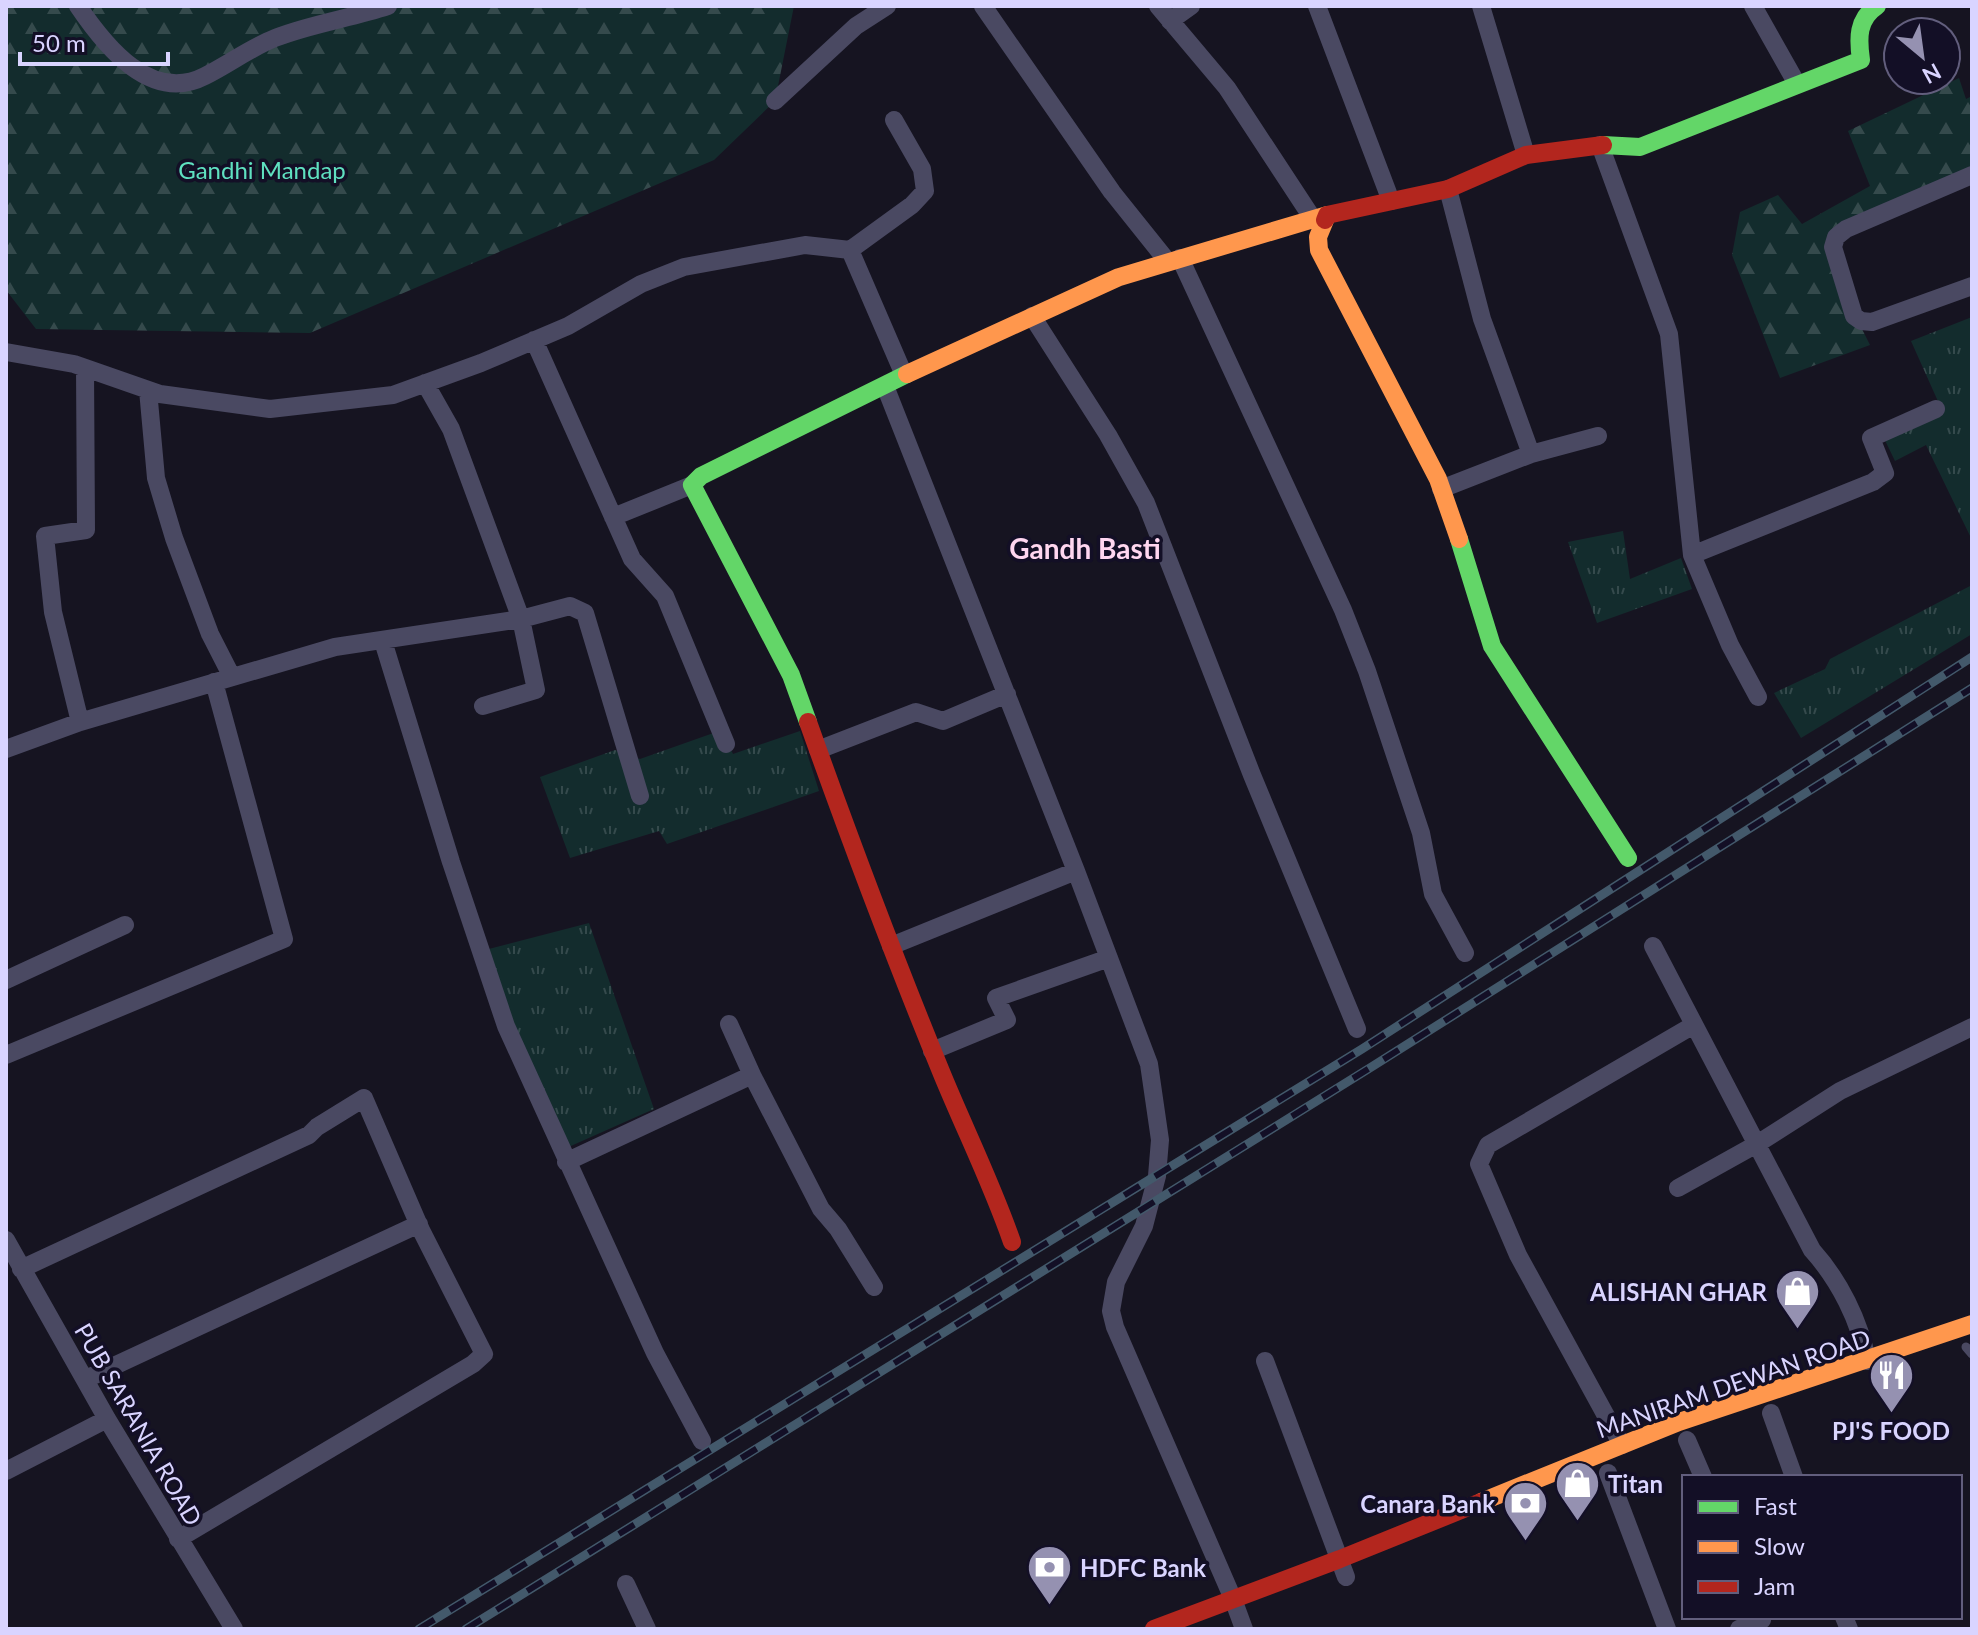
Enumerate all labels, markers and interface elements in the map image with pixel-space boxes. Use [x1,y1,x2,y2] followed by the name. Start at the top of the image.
[20,16,168,66] scale bar
[1882,16,1962,96] north arrow
[32,28,86,57] text: 50 m
[1918,58,1946,90] text: N
[178,155,346,184] park label: Gandhi Mandap
[1009,531,1161,565] district label: Gandh Basti
[1774,1267,1822,1330] shop icon: ALISHAN GHAR
[1589,1277,1768,1306] place label: ALISHAN GHAR
[69,1318,209,1530] street label: PUB SARANIA ROAD
[1592,1322,1874,1444] street label: MANIRAM DEWAN ROAD
[1867,1352,1915,1415] restaurant icon: PJ'S FOOD
[1832,1416,1950,1445] place label: PJ'S FOOD
[1553,1459,1601,1522] shop icon: Titan
[1608,1469,1663,1498] place label: Titan
[1682,1475,1962,1619] legend
[1502,1479,1550,1542] bank icon: Canara Bank
[1360,1489,1495,1518] place label: Canara Bank
[1754,1491,1797,1520] text: Fast
[1754,1531,1805,1560] text: Slow
[1025,1543,1073,1606] bank icon: HDFC Bank
[1080,1553,1206,1582] place label: HDFC Bank
[1754,1571,1795,1600] text: Jam

